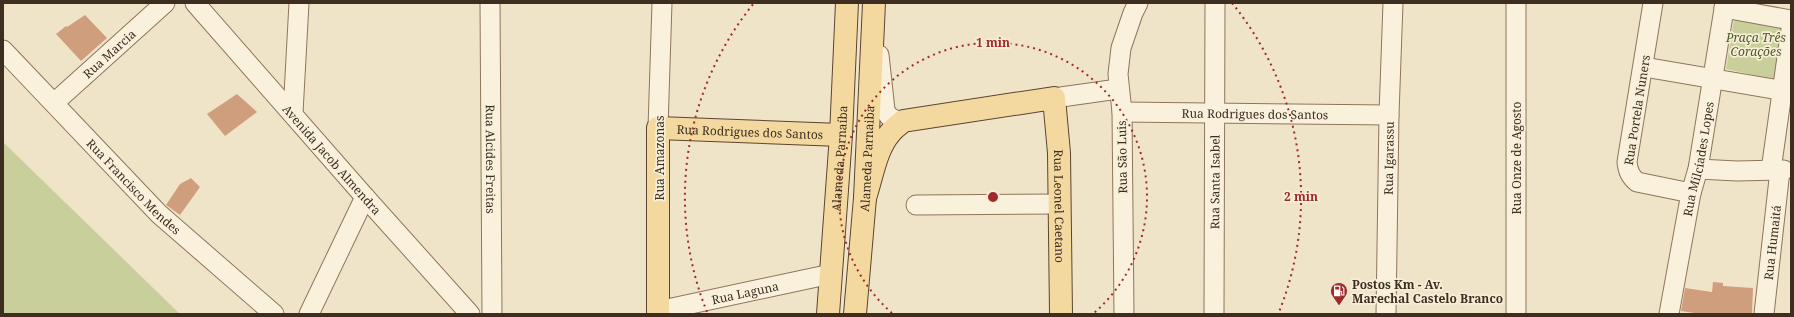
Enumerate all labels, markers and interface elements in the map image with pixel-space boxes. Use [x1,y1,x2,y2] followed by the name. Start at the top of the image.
[79,25,139,82] street label: Rua Marcia
[1725,29,1786,60] park label: Praça Três Corações
[976,34,1010,51] text: 1 min
[1620,54,1654,166] street label: Rua Portela Nuners
[1678,100,1717,217] street label: Rua Milcíades Lopes
[279,101,385,218] street label: Avenida Jacob Almendra
[1508,102,1525,214] street label: Rua Onze de Agosto
[482,104,500,214] street label: Rua Alcides Freitas
[1182,104,1328,123] street label: Rua Rodrigues dos Santos
[827,105,851,212] street label: Alameda Parnaíba
[855,105,878,212] street label: Alameda Parnaiba
[651,116,668,200] street label: Rua Amazonas
[676,120,824,143] street label: Rua Rodrigues dos Santos
[1113,120,1131,194] street label: Rua São Luis
[1379,121,1397,195] street label: Rua Igarassu
[1206,134,1223,229] street label: Rua Santa Isabel
[83,135,185,238] street label: Rua Francisco Mendes
[1050,149,1069,263] street label: Rua Leonel Caetano
[1284,188,1318,205] text: 2 min
[986,190,1000,204] centre of rings
[1759,204,1785,281] street label: Rua Humaitá
[1352,276,1503,307] place label: Postos Km - Av. Marechal Castelo Branco
[710,277,780,308] street label: Rua Laguna
[1329,281,1349,306] fuel station icon: Postos Km - Av. Marechal Castelo Branco

